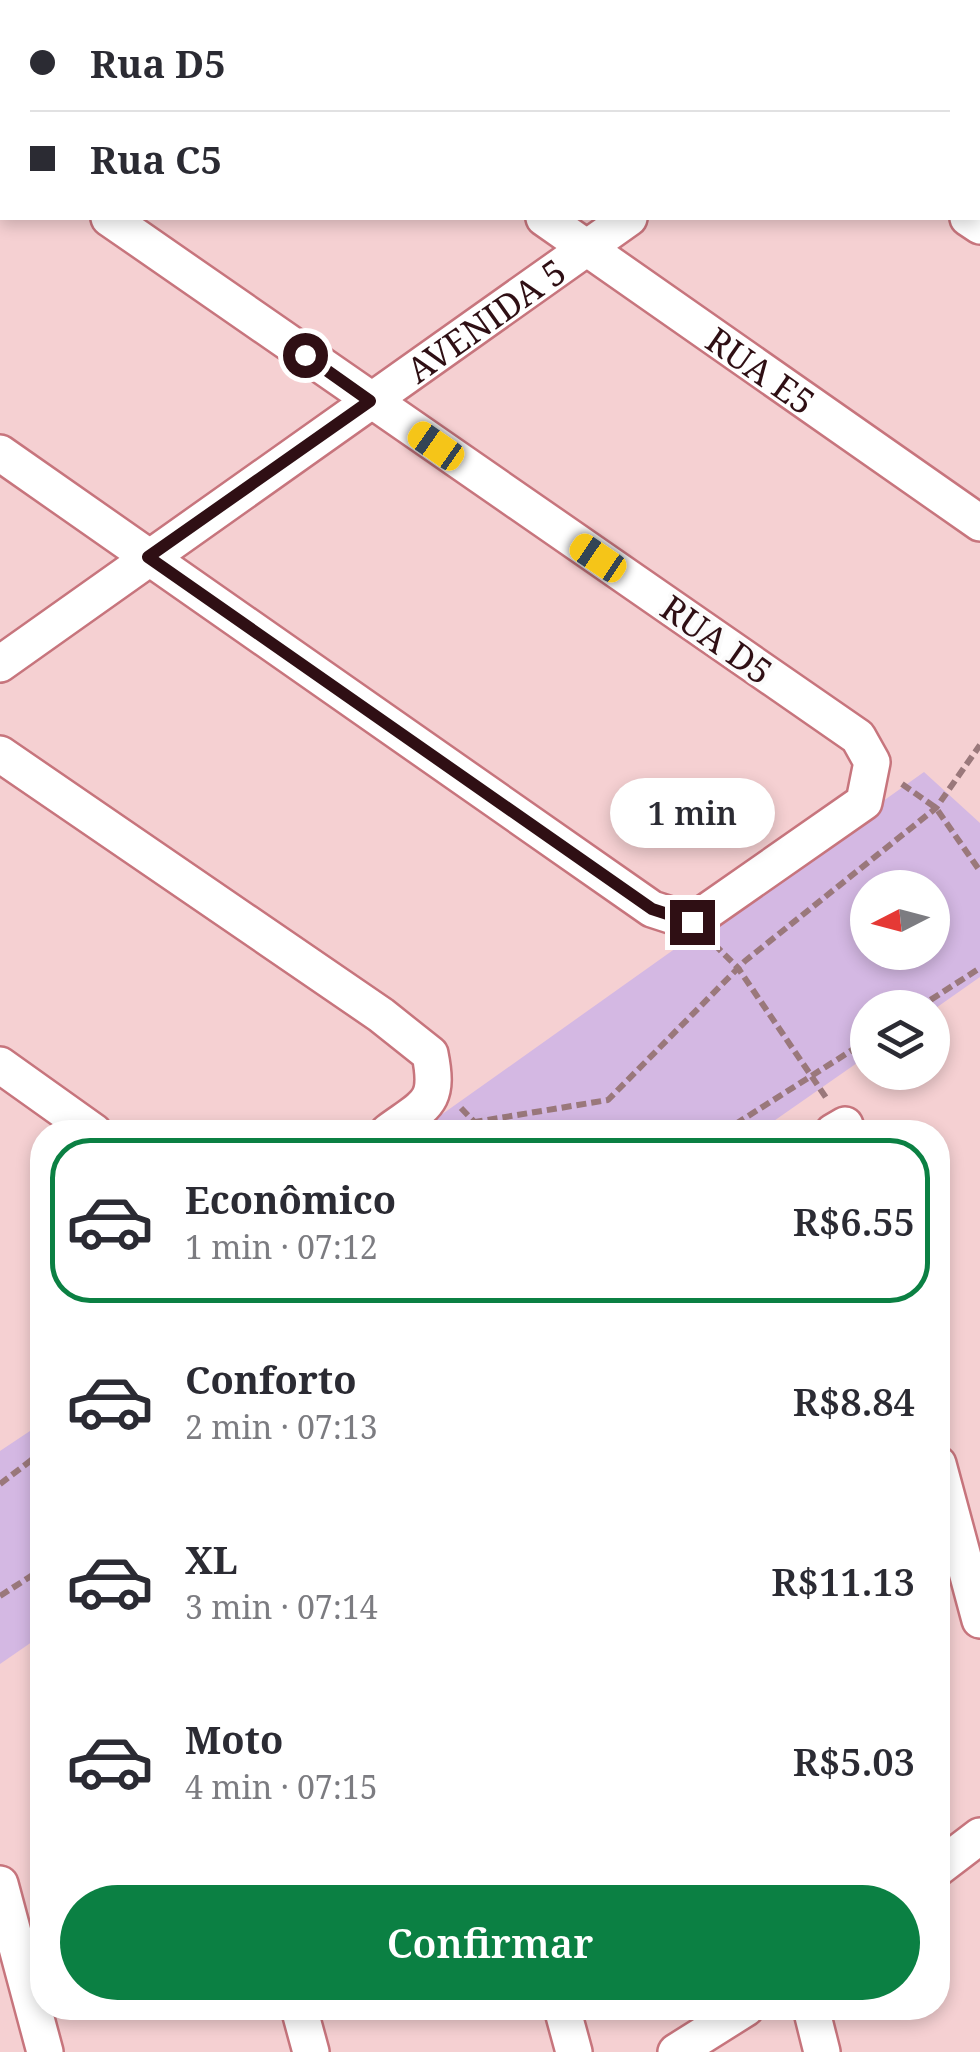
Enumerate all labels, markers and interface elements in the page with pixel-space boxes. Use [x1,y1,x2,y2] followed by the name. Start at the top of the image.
[90,37,226,89] text: Rua D5
[90,133,222,185] text: Rua C5
[396,247,574,393] street label: AVENIDA 5
[698,316,825,424] street label: RUA E5
[283,333,328,378] route start
[403,417,469,475] car
[565,529,631,587] car
[652,584,782,694] street label: RUA D5
[610,777,774,847] callout: 1 min
[648,791,737,834] text: 1 min
[850,870,950,970] north arrow
[850,870,950,1090] map controls
[670,900,715,945] route end
[850,990,950,1090] button: layers
[185,1173,396,1225] text: Econômico
[65,1176,155,1266] icon: car
[793,1195,915,1247] text: R$6.55
[185,1225,378,1268] text: 1 min · 07:12
[185,1353,357,1405] text: Conforto
[65,1356,155,1446] icon: car
[793,1375,915,1427] text: R$8.84
[185,1405,378,1448] text: 2 min · 07:13
[185,1533,238,1585] text: XL
[65,1536,155,1626] icon: car
[771,1555,915,1607] text: R$11.13
[185,1585,378,1628] text: 3 min · 07:14
[185,1713,283,1765] text: Moto
[65,1716,155,1806] icon: car
[793,1735,915,1787] text: R$5.03
[185,1765,378,1808] text: 4 min · 07:15
[60,1885,920,2000] button: Confirmar

